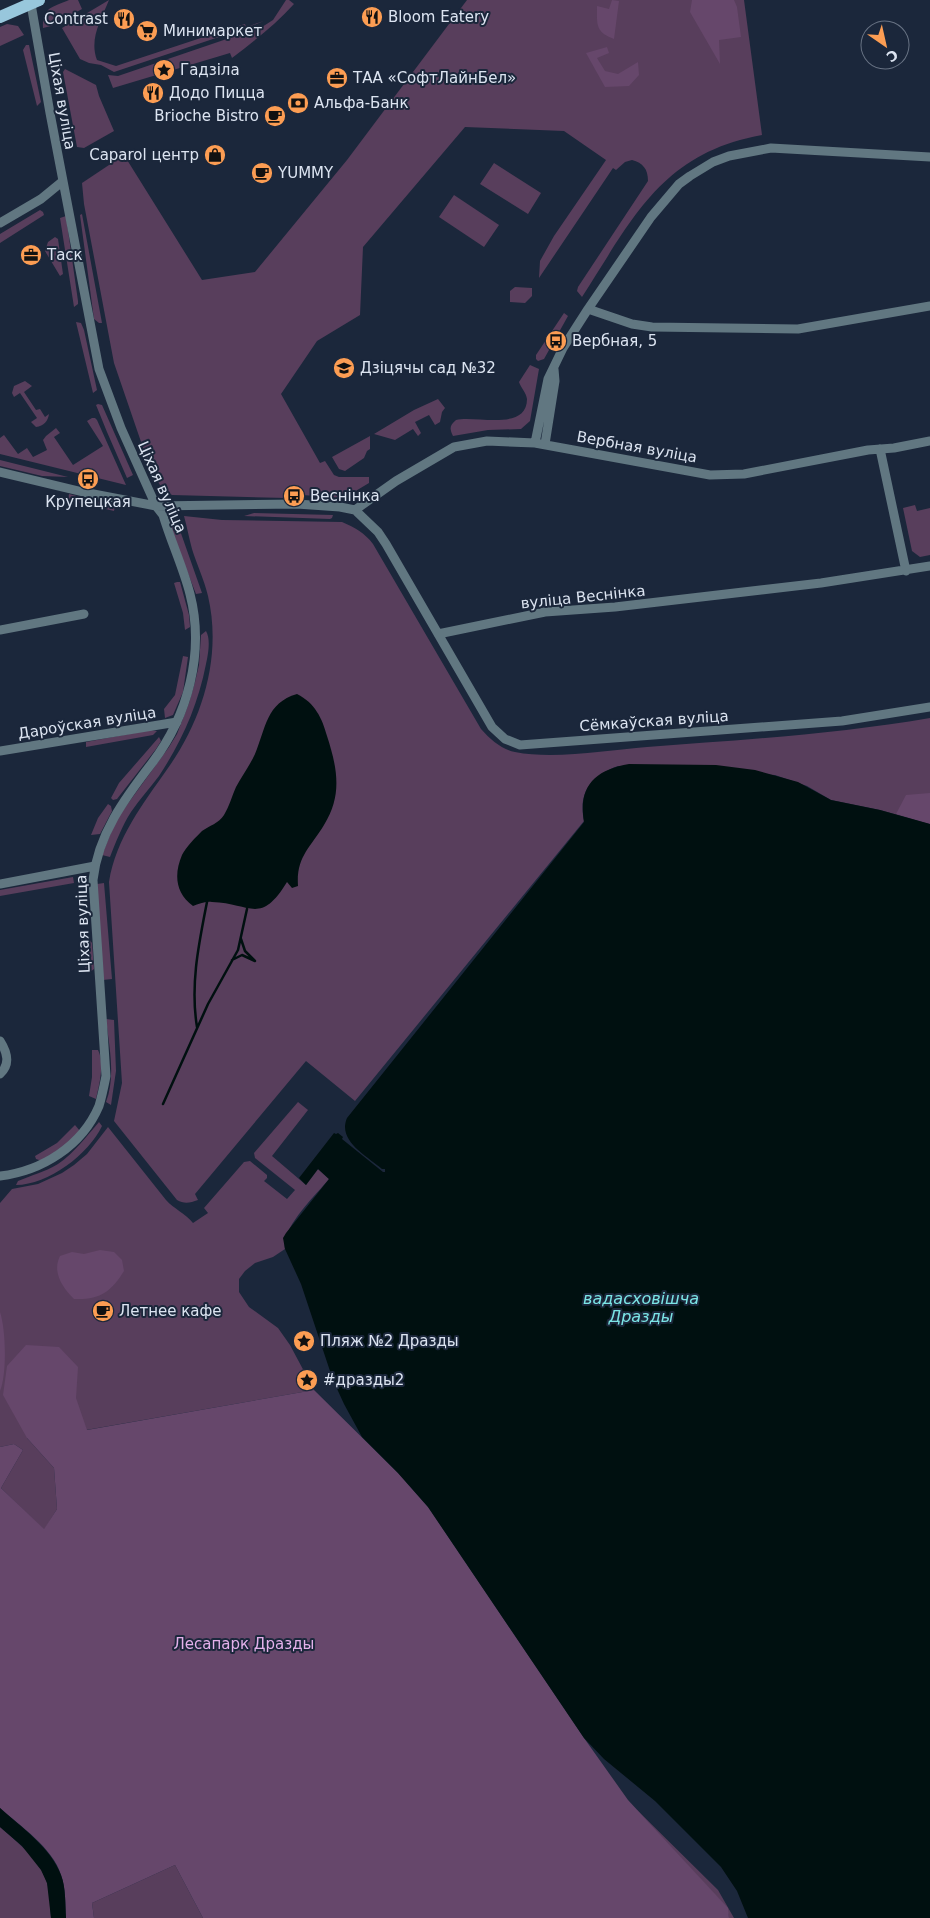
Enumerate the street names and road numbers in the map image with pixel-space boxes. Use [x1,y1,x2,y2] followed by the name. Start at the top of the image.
[45,51,79,151] street label: Ціхая вуліца
[575,428,699,466] street label: Вербная вуліца
[134,438,190,536] street label: Ціхая вуліца
[520,581,646,613] street label: вуліца Веснінка
[17,703,157,743] street label: Дароўская вуліца
[579,707,729,735] street label: Сёмкаўская вуліца
[72,874,94,974] street label: Ціхая вуліца

